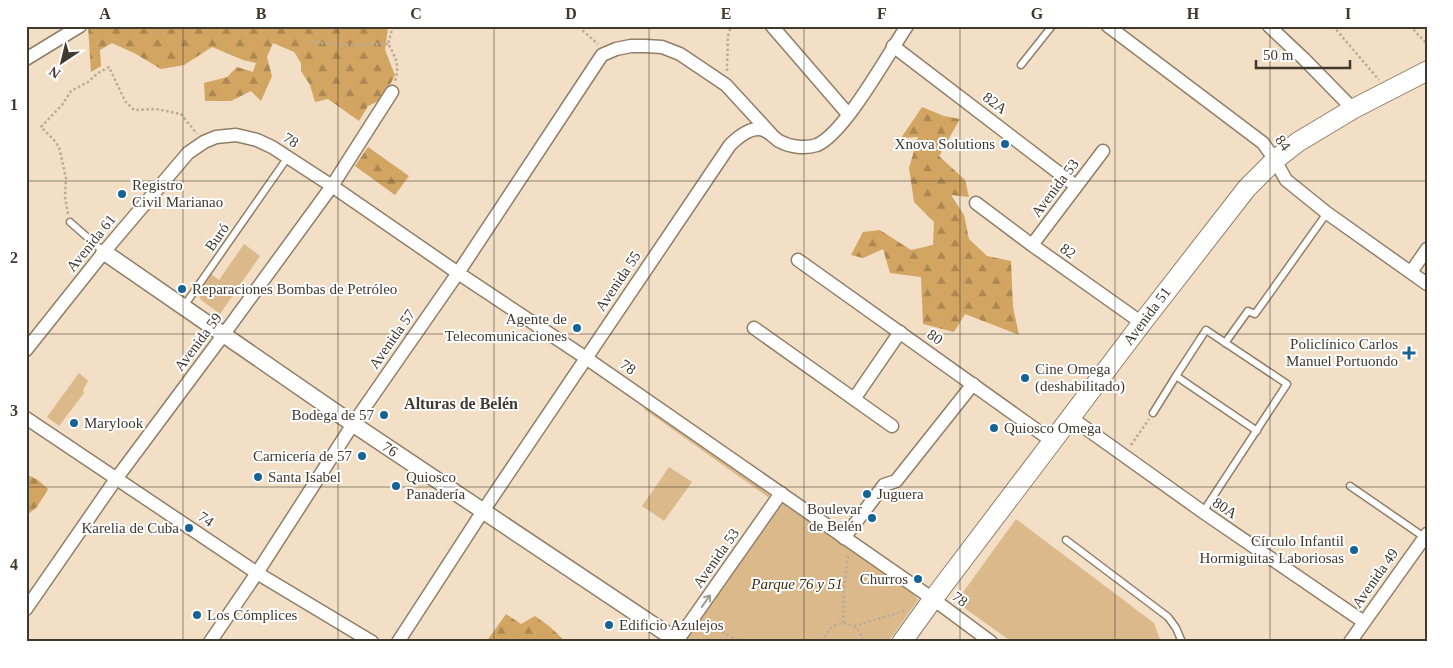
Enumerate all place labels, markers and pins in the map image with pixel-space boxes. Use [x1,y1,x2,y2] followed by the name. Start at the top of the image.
[895,136,995,152] place label: Xnova Solutions
[999,138,1011,150] marker: Xnova Solutions
[132,177,223,210] place label: Registro Civil Marianao
[116,188,128,200] marker: Registro Civil Marianao
[192,281,397,297] place label: Reparaciones Bombas de Petróleo
[176,283,188,295] marker: Reparaciones Bombas de Petróleo
[445,311,567,344] place label: Agente de Telecomunicaciones
[571,322,583,334] marker: Agente de Telecomunicaciones
[1286,336,1398,369] place label: Policlínico Carlos Manuel Portuondo
[1402,346,1416,360] marker: Policlínico Carlos Manuel Portuondo
[1035,361,1125,395] place label: Cine Omega (deshabilitado)
[1019,372,1031,384] marker: Cine Omega (deshabilitado)
[292,407,374,423] place label: Bodega de 57
[378,409,390,421] marker: Bodega de 57
[84,415,144,431] place label: Marylook
[68,417,80,429] marker: Marylook
[1004,420,1101,436] place label: Quiosco Omega
[988,422,1000,434] marker: Quiosco Omega
[253,448,352,464] place label: Carnicería de 57
[356,450,368,462] marker: Carnicería de 57
[268,469,341,485] place label: Santa Isabel
[406,469,465,502] place label: Quiosco Panadería
[252,471,264,483] marker: Santa Isabel
[390,480,402,492] marker: Quiosco Panadería
[877,486,924,502] place label: Juguera
[861,488,873,500] marker: Juguera
[807,501,862,534] place label: Boulevar de Belén
[866,512,878,524] marker: Boulevar de Belén
[82,520,179,536] place label: Karelia de Cuba
[183,522,195,534] marker: Karelia de Cuba
[1199,533,1344,566] place label: Círculo Infantil Hormiguitas Laboriosas
[1348,544,1360,556] marker: Círculo Infantil Hormiguitas Laboriosas
[860,571,908,587] place label: Churros
[912,573,924,585] marker: Churros
[207,607,298,623] place label: Los Cómplices
[191,609,203,621] marker: Los Cómplices
[619,617,724,633] place label: Edificio Azulejos
[603,619,615,631] marker: Edificio Azulejos

